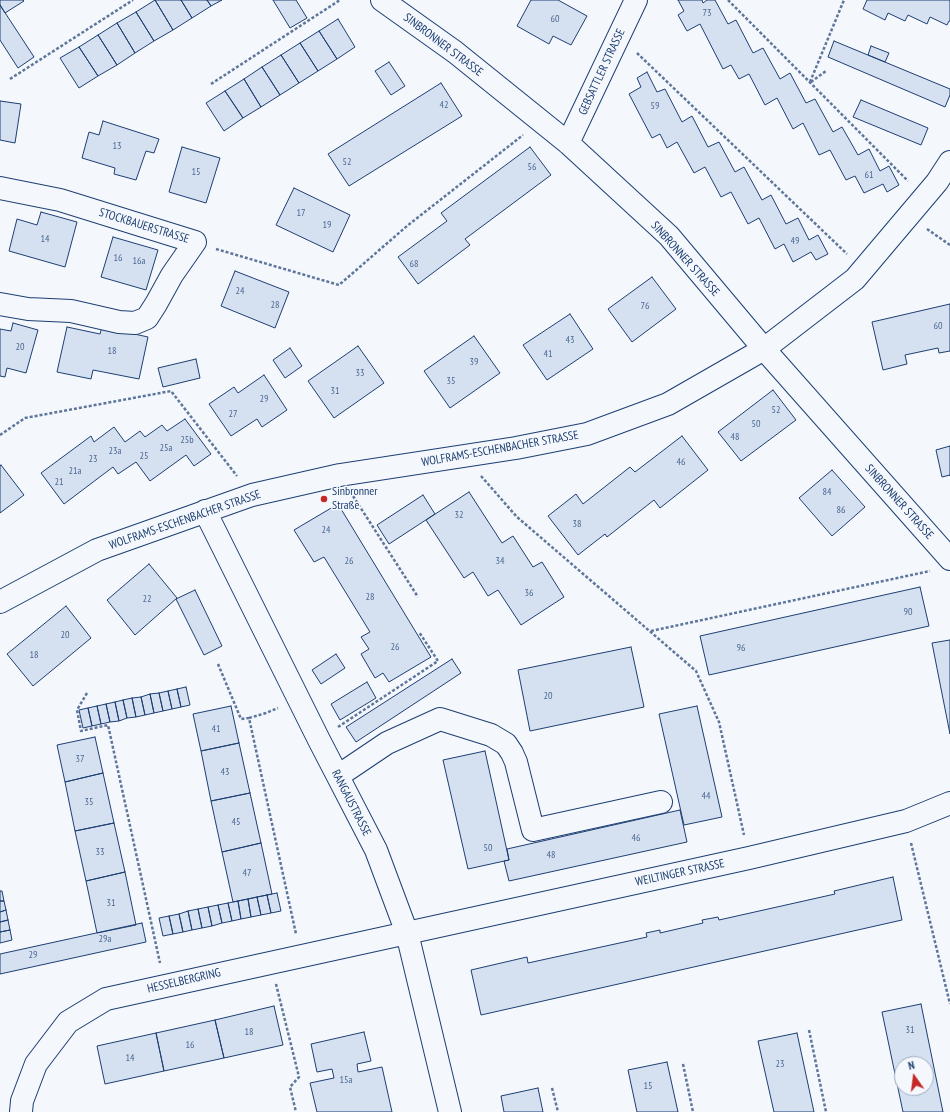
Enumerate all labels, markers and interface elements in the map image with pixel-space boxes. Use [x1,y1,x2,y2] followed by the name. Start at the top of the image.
[703,7,711,19] house number: 73
[401,11,485,79] street label: SINBRONNER STRASSE
[551,13,559,25] house number: 60
[576,27,628,117] street label: GEBSATTLER STRASSE
[440,99,448,111] house number: 42
[651,100,659,112] house number: 59
[113,140,121,152] house number: 13
[343,156,351,168] house number: 52
[528,161,536,173] house number: 56
[192,166,200,178] house number: 15
[865,169,873,181] house number: 61
[97,205,191,247] street label: STOCKBAUERSTRASSE
[297,207,305,219] house number: 17
[323,219,331,231] house number: 19
[648,219,722,299] street label: SINBRONNER STRASSE
[41,233,49,245] house number: 14
[791,235,799,247] house number: 49
[114,252,122,264] house number: 16
[133,255,145,267] house number: 16a
[410,258,418,270] house number: 68
[236,285,244,297] house number: 24
[271,299,279,311] house number: 28
[641,300,649,312] house number: 76
[934,320,942,332] house number: 60
[566,334,574,346] house number: 43
[16,341,24,353] house number: 20
[108,345,116,357] house number: 18
[544,348,552,360] house number: 41
[470,356,478,368] house number: 39
[356,367,364,379] house number: 33
[447,375,455,387] house number: 35
[331,385,339,397] house number: 31
[260,393,268,405] house number: 29
[772,404,780,416] house number: 52
[229,408,237,420] house number: 27
[752,418,760,430] house number: 50
[420,428,580,470] street label: WOLFRAMS-ESCHENBACHER STRASSE
[731,431,739,443] house number: 48
[180,434,194,446] house number: 25b
[160,442,172,454] house number: 25a
[109,445,121,457] house number: 23a
[140,450,148,462] house number: 25
[89,453,97,465] house number: 23
[677,456,685,468] house number: 46
[862,462,936,542] street label: SINBRONNER STRASSE
[69,465,81,477] house number: 21a
[55,476,63,488] house number: 21
[332,485,377,513] place label: Sinbronner Straße
[823,486,831,498] house number: 84
[107,487,263,553] street label: WOLFRAMS-ESCHENBACHER STRASSE
[319,494,329,504] marker: Sinbronner Straße
[837,504,845,516] house number: 86
[455,509,463,521] house number: 32
[573,518,581,530] house number: 38
[322,524,330,536] house number: 24
[345,555,353,567] house number: 26
[496,555,504,567] house number: 34
[525,587,533,599] house number: 36
[366,591,374,603] house number: 28
[143,593,151,605] house number: 22
[904,606,912,618] house number: 90
[61,629,69,641] house number: 20
[391,641,399,653] house number: 26
[737,642,745,654] house number: 96
[30,649,38,661] house number: 18
[544,690,552,702] house number: 20
[212,723,220,735] house number: 41
[76,753,84,765] house number: 37
[221,766,229,778] house number: 43
[328,767,374,839] street label: RANGAUSTRASSE
[702,790,710,802] house number: 44
[85,796,93,808] house number: 35
[232,816,240,828] house number: 45
[632,832,640,844] house number: 46
[484,842,492,854] house number: 50
[96,846,104,858] house number: 33
[547,849,555,861] house number: 48
[634,857,726,889] street label: WEILTINGER STRASSE
[243,867,251,879] house number: 47
[107,897,115,909] house number: 31
[99,933,111,945] house number: 29a
[29,949,37,961] house number: 29
[146,966,222,996] street label: HESSELBERGRING
[906,1024,914,1036] house number: 31
[245,1026,253,1038] house number: 18
[186,1039,194,1051] house number: 16
[126,1052,134,1064] house number: 14
[894,1056,934,1096] north arrow
[776,1058,784,1070] house number: 23
[907,1058,916,1073] text: N
[340,1074,352,1086] house number: 15a
[644,1080,652,1092] house number: 15

